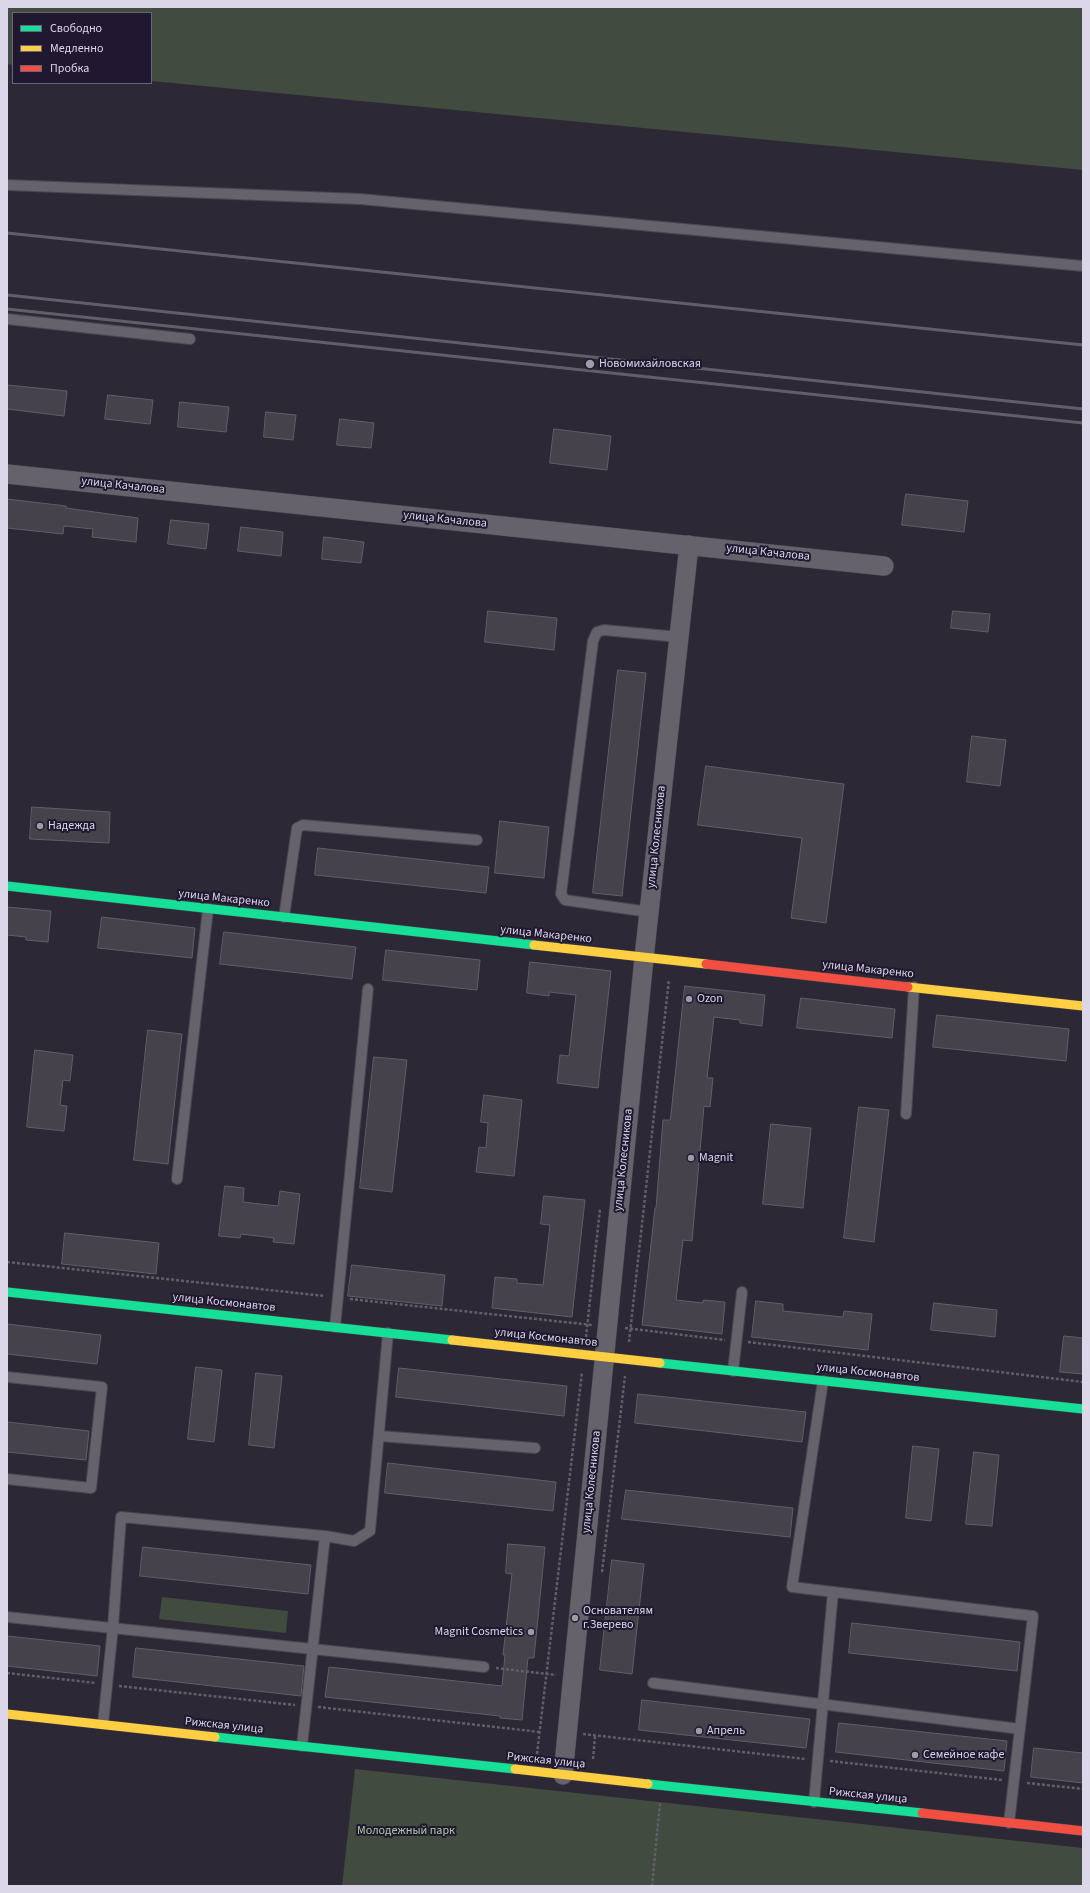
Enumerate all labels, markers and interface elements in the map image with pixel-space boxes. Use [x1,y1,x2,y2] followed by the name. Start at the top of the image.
[12,12,152,84] legend
[50,20,102,37] text: Свободно
[50,40,104,57] text: Медленно
[50,60,89,77] text: Пробка
[599,357,701,371] place label: Новомихайловская
[584,358,596,370] marker: Новомихайловская
[80,474,166,498] street label: улица Качалова
[402,508,488,532] street label: улица Качалова
[725,541,811,565] street label: улица Качалова
[644,785,670,889] street label: улица Колесникова
[48,819,95,833] place label: Надежда
[35,821,45,831] marker: Надежда
[177,887,271,911] street label: улица Макаренко
[499,923,593,947] street label: улица Макаренко
[821,958,915,982] street label: улица Макаренко
[697,992,723,1006] place label: Ozon
[684,994,694,1004] marker: Ozon
[611,1108,637,1212] street label: улица Колесникова
[699,1151,733,1165] place label: Magnit
[686,1153,696,1163] marker: Magnit
[172,1290,276,1316] street label: улица Космонавтов
[494,1325,598,1351] street label: улица Космонавтов
[816,1360,920,1386] street label: улица Космонавтов
[579,1430,605,1534] street label: улица Колесникова
[583,1604,653,1632] place label: Основателям г.Зверево
[570,1613,580,1623] marker: Основателям г.Зверево
[435,1625,523,1639] place label: Magnit Cosmetics
[526,1627,536,1637] marker: Magnit Cosmetics
[184,1715,264,1737] street label: Рижская улица
[707,1724,745,1738] place label: Апрель
[694,1726,704,1736] marker: Апрель
[923,1748,1004,1762] place label: Семейное кафе
[506,1750,586,1772] street label: Рижская улица
[910,1750,920,1760] marker: Семейное кафе
[828,1785,908,1807] street label: Рижская улица
[357,1824,455,1838] park label: Молодежный парк

